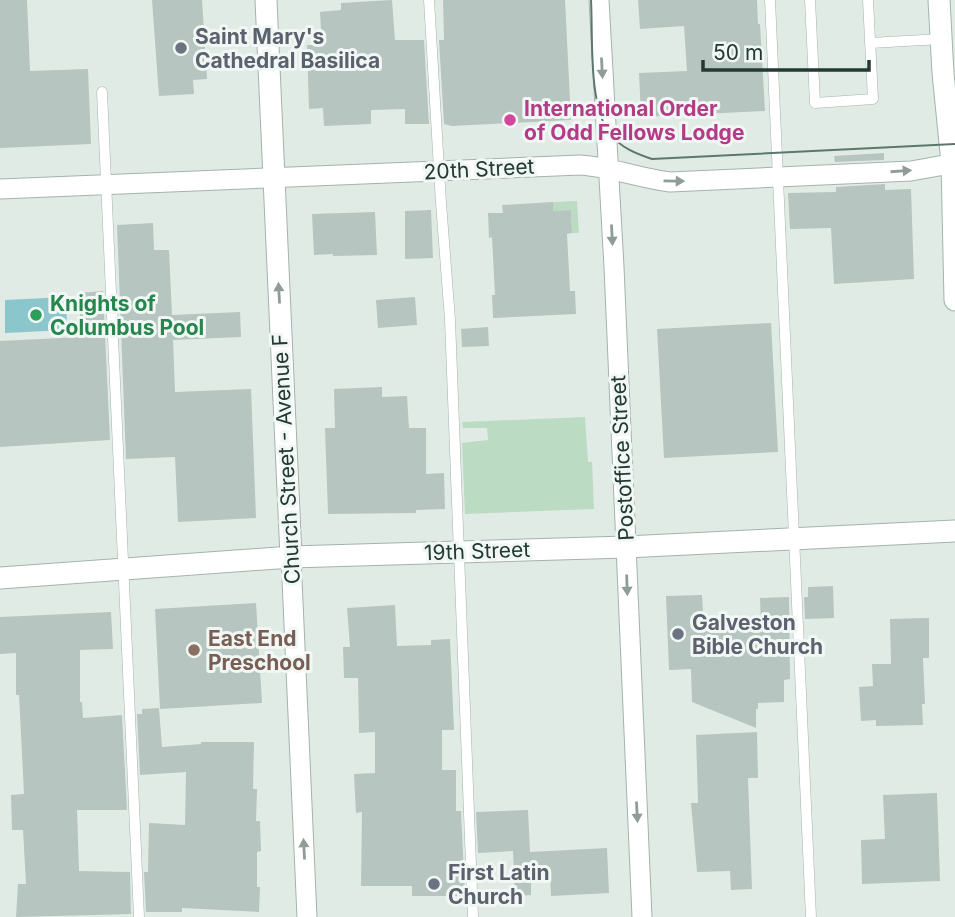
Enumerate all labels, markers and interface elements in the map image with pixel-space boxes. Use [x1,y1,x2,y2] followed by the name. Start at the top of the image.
[195,24,380,73] place label: Saint Mary's Cathedral Basilica
[703,28,869,72] scale bar
[173,40,189,56] marker: Saint Mary's Cathedral Basilica
[713,40,763,65] text: 50 m
[597,57,608,79] one-way arrow
[524,96,744,145] place label: International Order of Odd Fellows Lodge
[502,112,518,128] marker: International Order of Odd Fellows Lodge
[423,154,535,184] street label: 20th Street
[890,165,912,176] one-way arrow
[663,175,685,186] one-way arrow
[607,224,618,246] one-way arrow
[273,282,284,304] one-way arrow
[50,291,204,340] place label: Knights of Columbus Pool
[28,307,44,323] marker: Knights of Columbus Pool
[267,333,305,585] street label: Church Street - Avenue F
[605,375,639,541] street label: Postoffice Street
[423,537,531,565] street label: 19th Street
[622,574,633,596] one-way arrow
[692,610,823,659] place label: Galveston Bible Church
[208,626,311,675] place label: East End Preschool
[670,626,686,642] marker: Galveston Bible Church
[186,642,202,658] marker: East End Preschool
[631,801,642,823] one-way arrow
[298,838,309,860] one-way arrow
[448,860,550,909] place label: First Latin Church
[426,876,442,892] marker: First Latin Church

